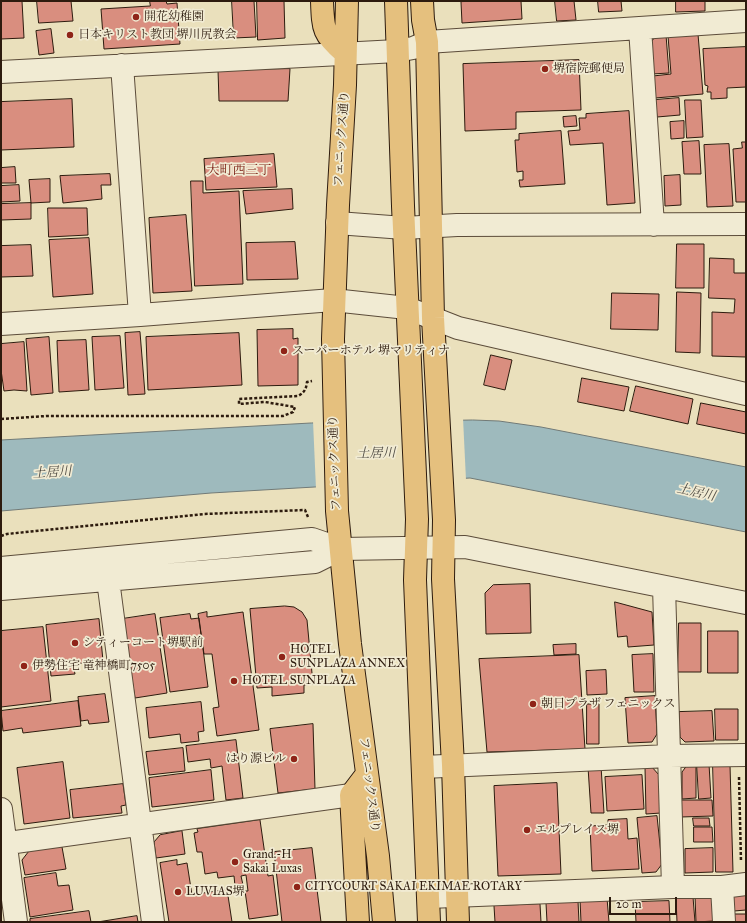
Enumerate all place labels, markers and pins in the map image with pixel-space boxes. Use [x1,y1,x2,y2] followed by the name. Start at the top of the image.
[144,10,204,24] place label: 開花幼稚園
[131,12,141,22] marker: 開花幼稚園
[78,28,237,42] place label: 日本キリスト教団 堺川尻教会
[65,30,75,40] marker: 日本キリスト教団 堺川尻教会
[553,62,625,76] place label: 堺宿院郵便局
[540,64,550,74] marker: 堺宿院郵便局
[292,344,450,358] place label: スーパーホテル 堺マリティナ
[279,346,289,356] marker: スーパーホテル 堺マリティナ
[83,636,203,650] place label: シティーコート堺駅前
[70,638,80,648] marker: シティーコート堺駅前
[290,643,405,671] place label: HOTEL SUNPLAZA ANNEX
[277,652,287,662] marker: HOTEL SUNPLAZA ANNEX
[32,659,155,673] place label: 伊勢住宅 竜神橋町7505
[19,661,29,671] marker: 伊勢住宅 竜神橋町7505
[242,674,356,688] place label: HOTEL SUNPLAZA
[229,676,239,686] marker: HOTEL SUNPLAZA
[541,697,676,711] place label: 朝日プラザ フェニックス
[528,699,538,709] marker: 朝日プラザ フェニックス
[226,752,286,766] place label: はり源ビル
[289,754,299,764] marker: はり源ビル
[535,823,619,837] place label: エルプレイス堺
[522,825,532,835] marker: エルプレイス堺
[243,848,302,876] place label: Grand.-H Sakai Luxas
[230,857,240,867] marker: Grand.-H Sakai Luxas
[305,880,522,894] place label: CITYCOURT SAKAI EKIMAE ROTARY
[292,882,302,892] marker: CITYCOURT SAKAI EKIMAE ROTARY
[186,885,245,899] place label: LUVIAS堺
[173,887,183,897] marker: LUVIAS堺

